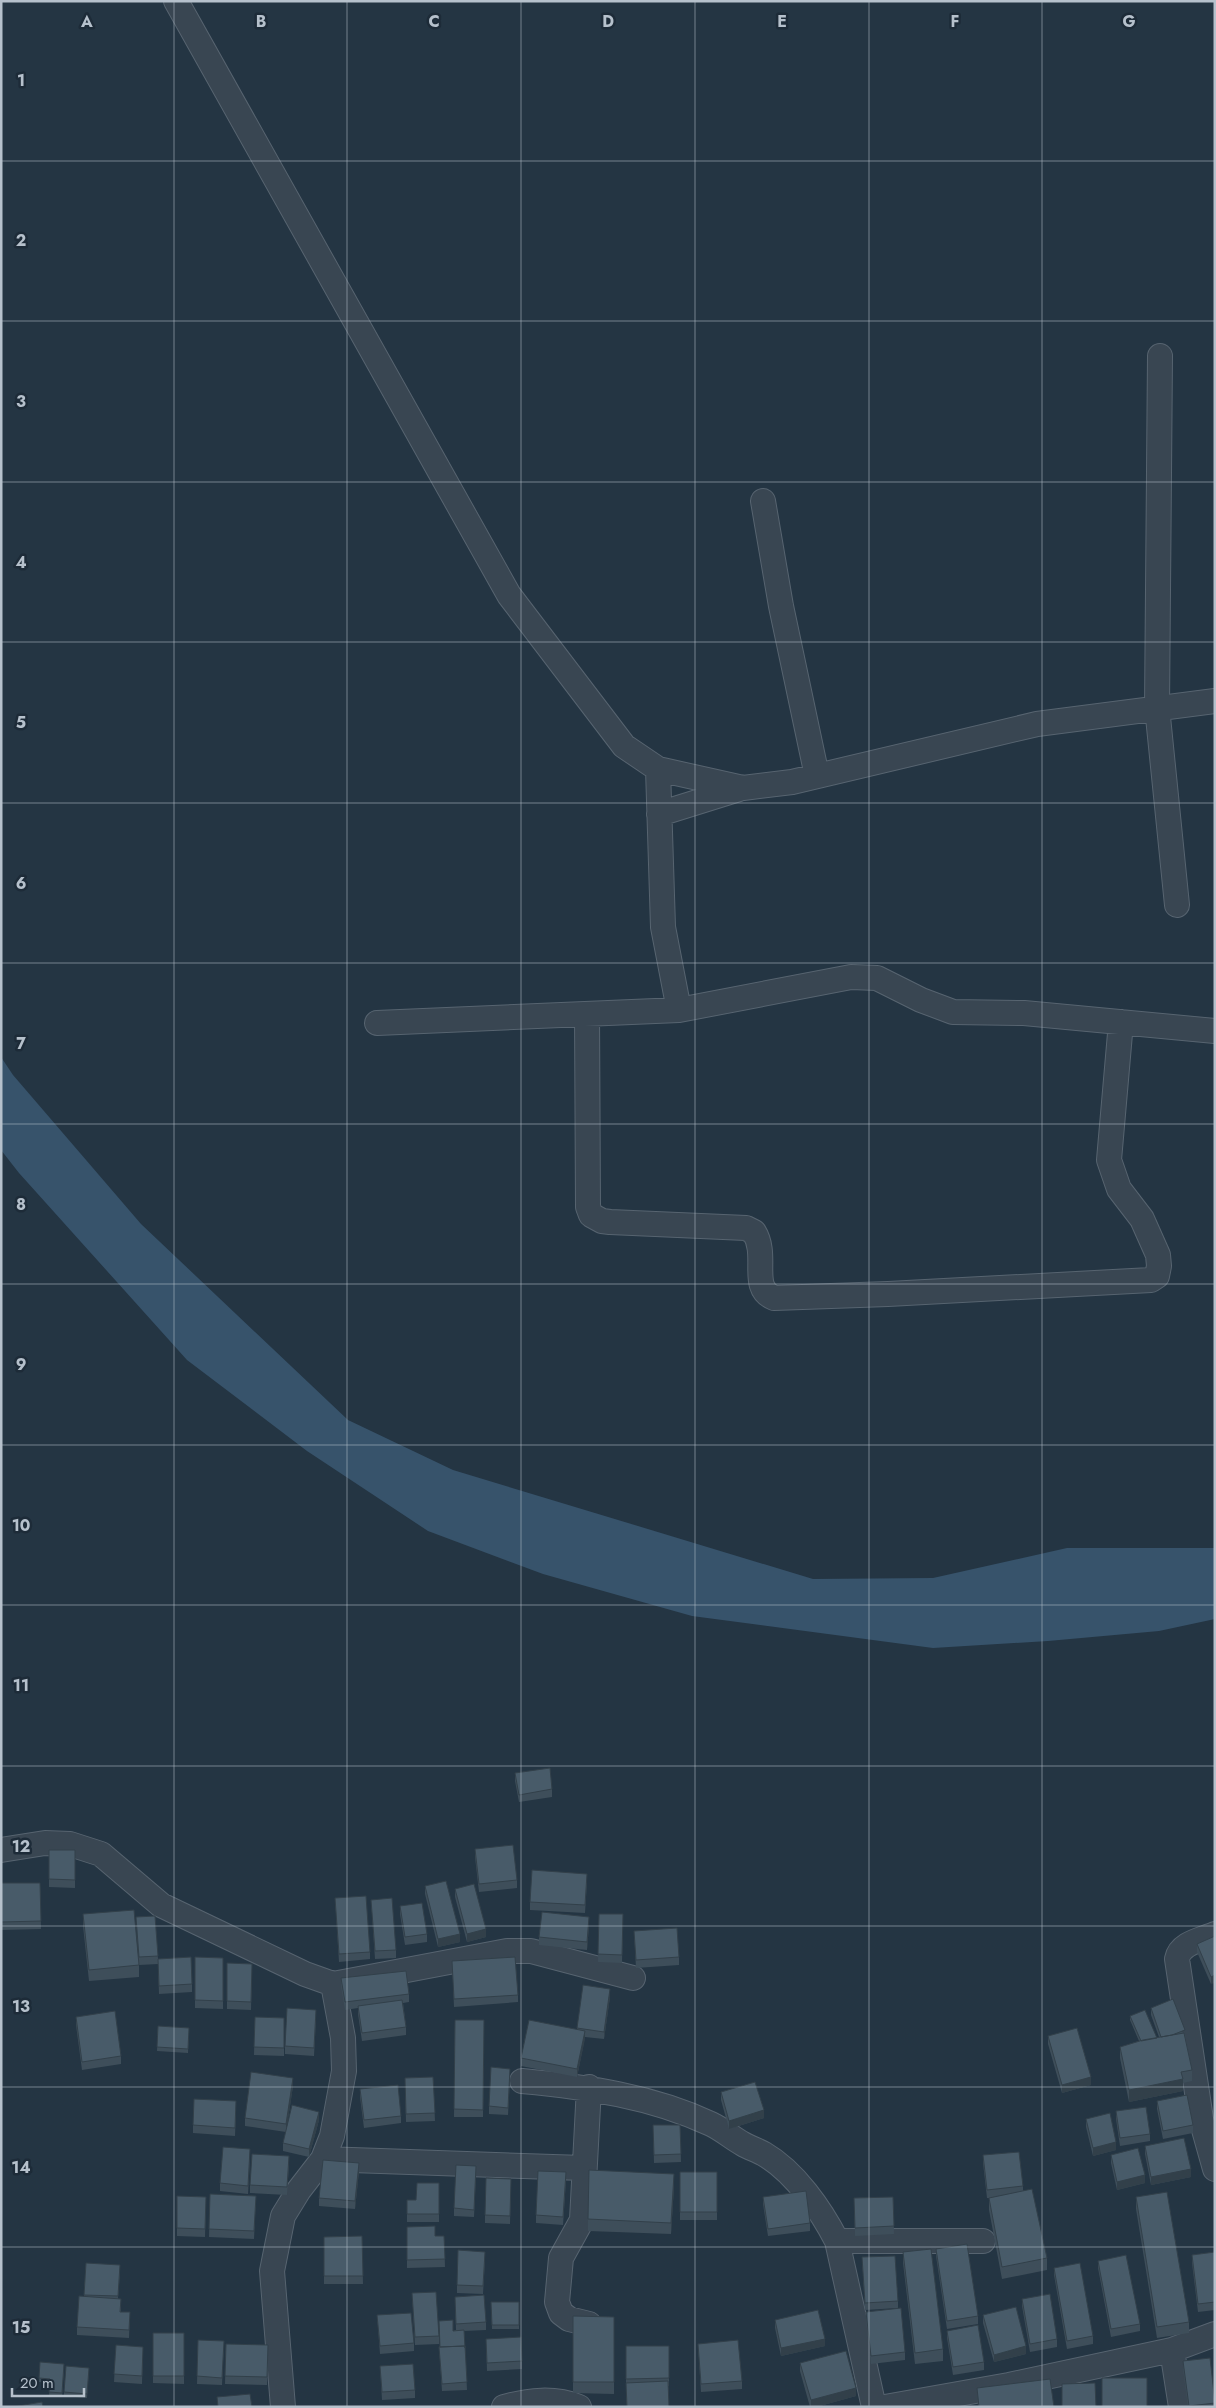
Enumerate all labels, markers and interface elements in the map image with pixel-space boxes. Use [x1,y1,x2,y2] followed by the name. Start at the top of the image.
[80,10,93,33] text: A
[256,10,266,33] text: B
[428,10,440,33] text: C
[602,10,614,33] text: D
[777,10,787,33] text: E
[951,10,959,33] text: F
[1122,10,1136,33] text: G
[17,69,25,92] text: 1
[16,229,26,252] text: 2
[16,390,26,413] text: 3
[15,551,27,574] text: 4
[16,711,26,734] text: 5
[16,872,26,895] text: 6
[16,1032,26,1055] text: 7
[16,1193,26,1216] text: 8
[16,1353,26,1376] text: 9
[12,1514,30,1537] text: 10
[13,1674,29,1697] text: 11
[12,1835,30,1858] text: 12
[12,1995,30,2018] text: 13
[11,2156,31,2179] text: 14
[12,2316,30,2339] text: 15
[12,2366,85,2398] scale bar
[20,2372,54,2394] text: 20 m

